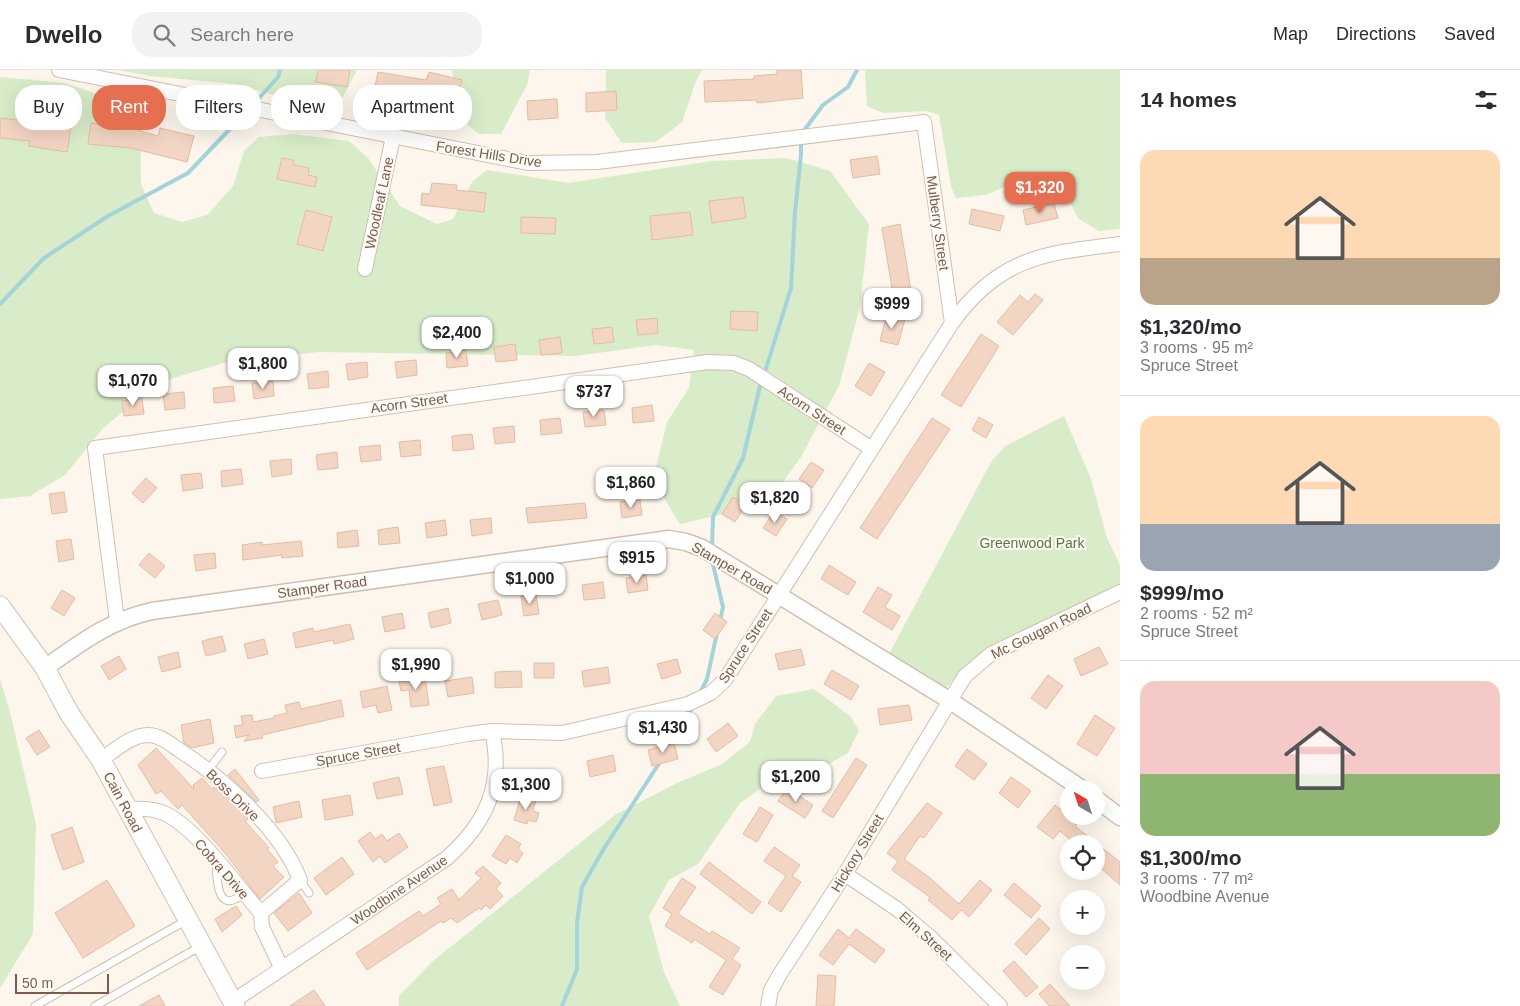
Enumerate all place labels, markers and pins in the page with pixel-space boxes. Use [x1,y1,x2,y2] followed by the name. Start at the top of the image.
[999,172,1081,214] pin: $1,320
[862,288,922,330] pin: $999
[416,316,498,359] pin: $2,400
[222,348,304,390] pin: $1,800
[92,364,174,407] pin: $1,070
[564,376,624,418] pin: $737
[590,466,672,509] pin: $1,860
[734,482,816,524] pin: $1,820
[607,542,667,584] pin: $915
[489,562,571,605] pin: $1,000
[375,648,457,691] pin: $1,990
[622,712,704,754] pin: $1,430
[755,760,837,803] pin: $1,200
[485,768,567,811] pin: $1,300

